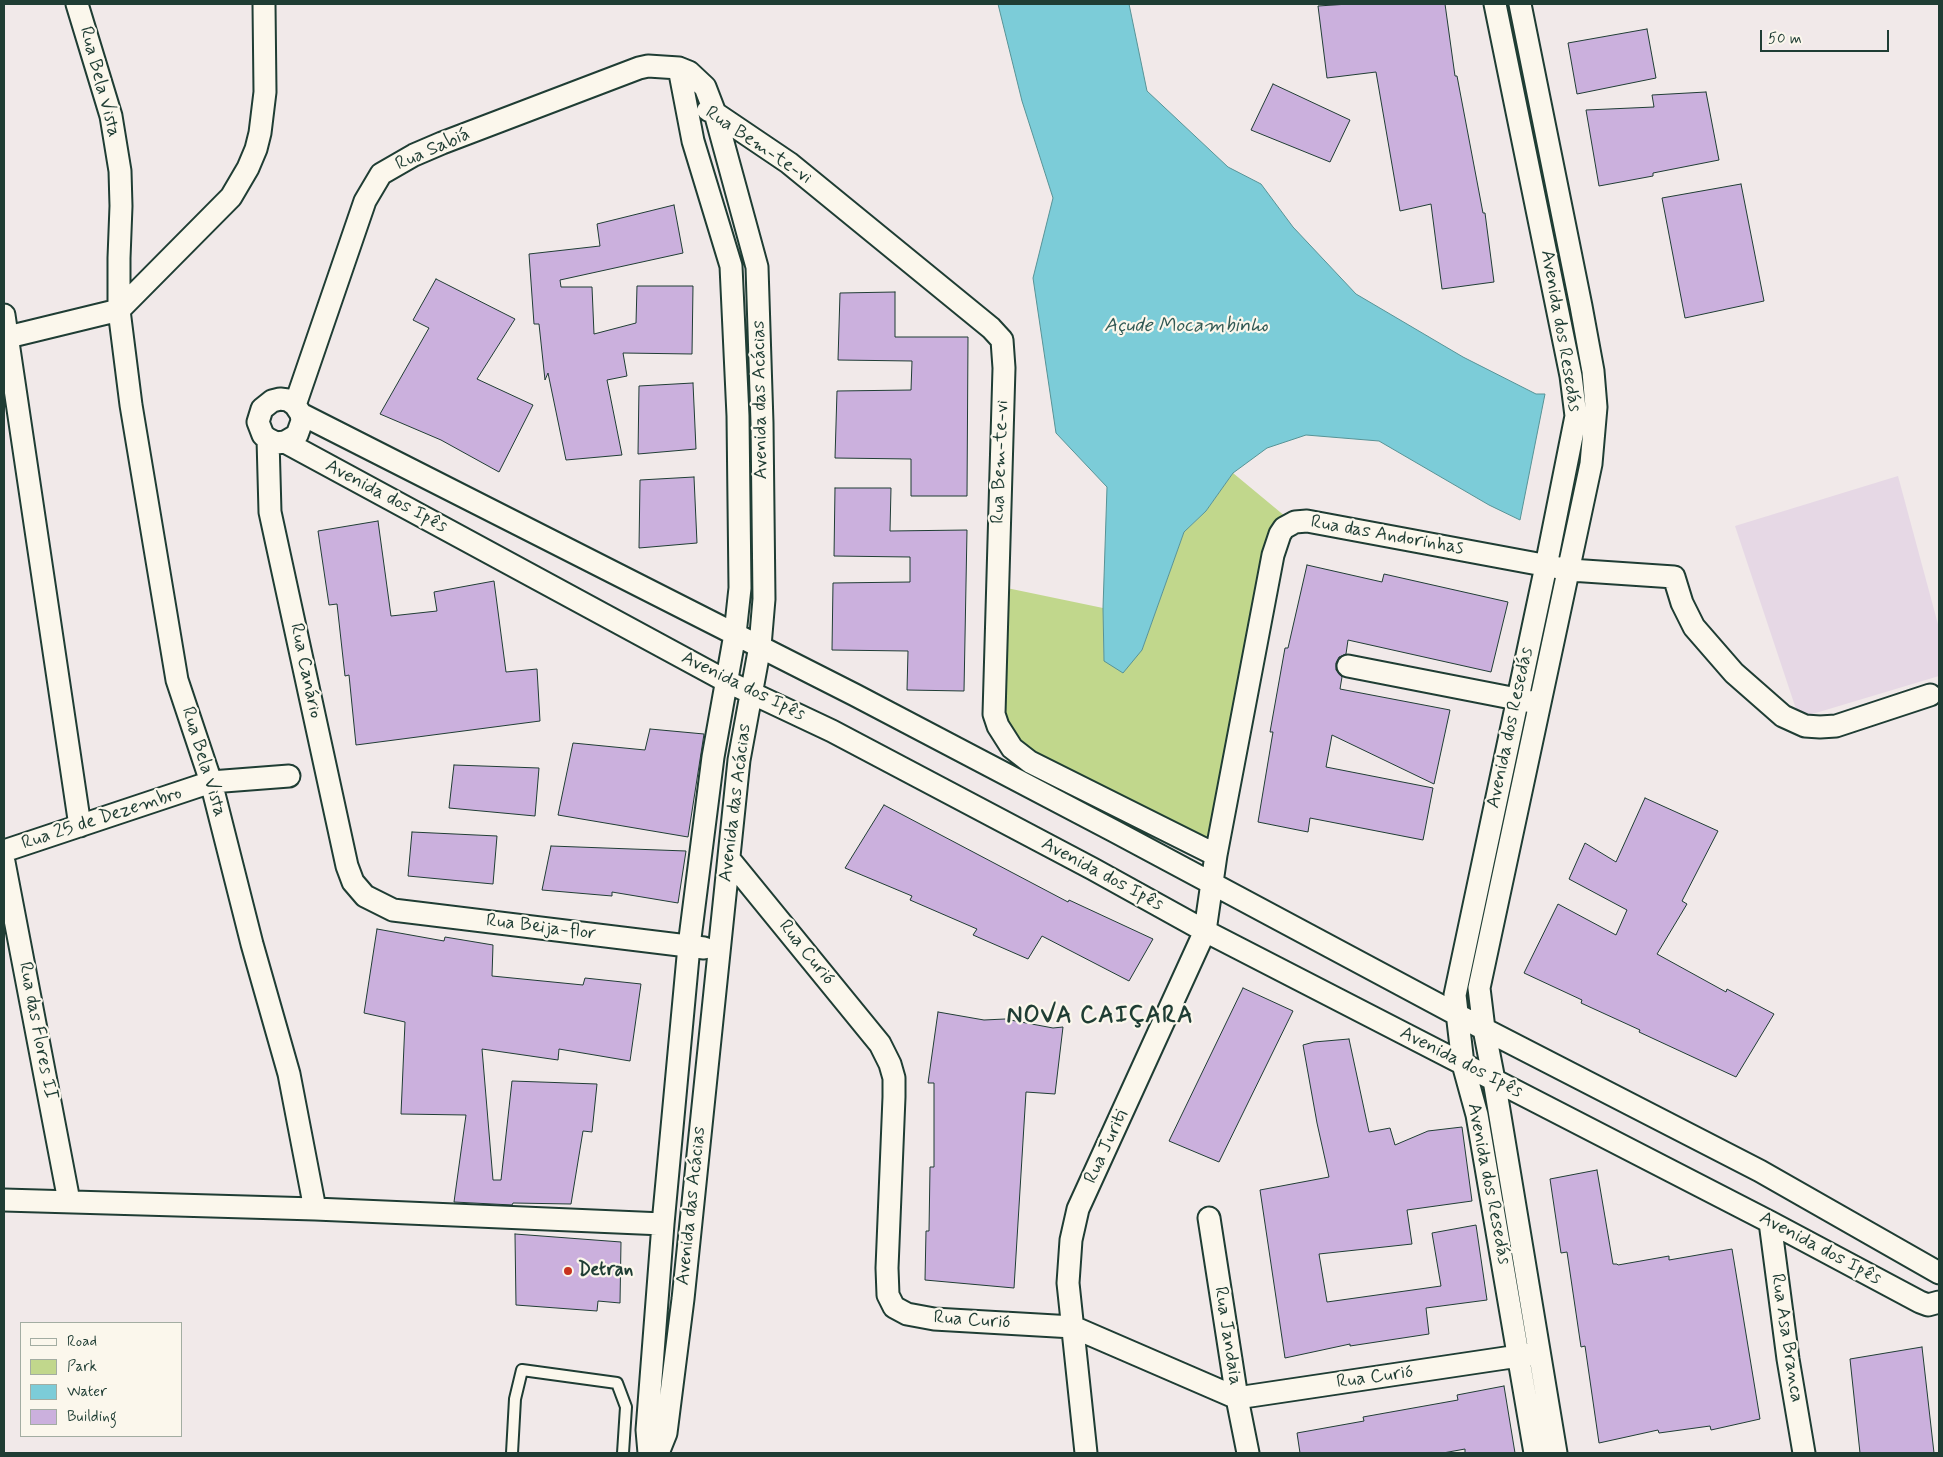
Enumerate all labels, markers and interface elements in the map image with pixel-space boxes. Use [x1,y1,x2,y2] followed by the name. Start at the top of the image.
[1763,20,1892,52] scale bar
[73,24,125,140] street label: Rua Bela Vista
[1768,29,1802,49] text: 50 m
[700,102,816,190] street label: Rua Bem-te-vi
[392,124,474,176] street label: Rua Sabiá
[1535,248,1585,414] street label: Avenida dos Resedás
[1104,315,1268,339] water label: Açude Mocambinho
[748,320,774,480] street label: Avenida das Acácias
[987,400,1015,524] street label: Rua Bem-te-vi
[321,455,451,539] street label: Avenida dos Ipês
[1309,511,1465,561] street label: Rua das Andorinhas
[284,621,326,721] street label: Rua Canário
[1483,645,1539,811] street label: Avenida dos Resedás
[677,647,809,727] street label: Avenida dos Ipês
[175,704,231,820] street label: Rua Bela Vista
[715,723,757,883] street label: Avenida das Acácias
[19,782,185,856] street label: Rua 25 de Dezembro
[1037,833,1167,917] street label: Avenida dos Ipês
[485,910,597,946] street label: Rua Beija-flor
[773,916,839,990] street label: Rua Curió
[12,960,62,1102] street label: Rua das Flores II
[1005,1003,1195,1031] district label: NOVA CAIÇARA
[1396,1022,1526,1104] street label: Avenida dos Ipês
[1461,1101,1515,1267] street label: Avenida dos Resedás
[1080,1106,1134,1188] street label: Rua Juriti
[672,1126,712,1286] street label: Avenida das Acácias
[1755,1207,1885,1291] street label: Avenida dos Ipês
[578,1260,633,1282] place label: Detran
[562,1265,574,1277] marker: Detran
[1765,1272,1807,1404] street label: Rua Asa Branca
[1208,1285,1246,1387] street label: Rua Jandaia
[933,1307,1011,1335] street label: Rua Curió
[20,1322,182,1437] legend
[67,1332,97,1352] text: Road
[67,1357,97,1377] text: Park
[1335,1361,1415,1395] street label: Rua Curió
[67,1382,107,1402] text: Water
[67,1407,117,1427] text: Building

